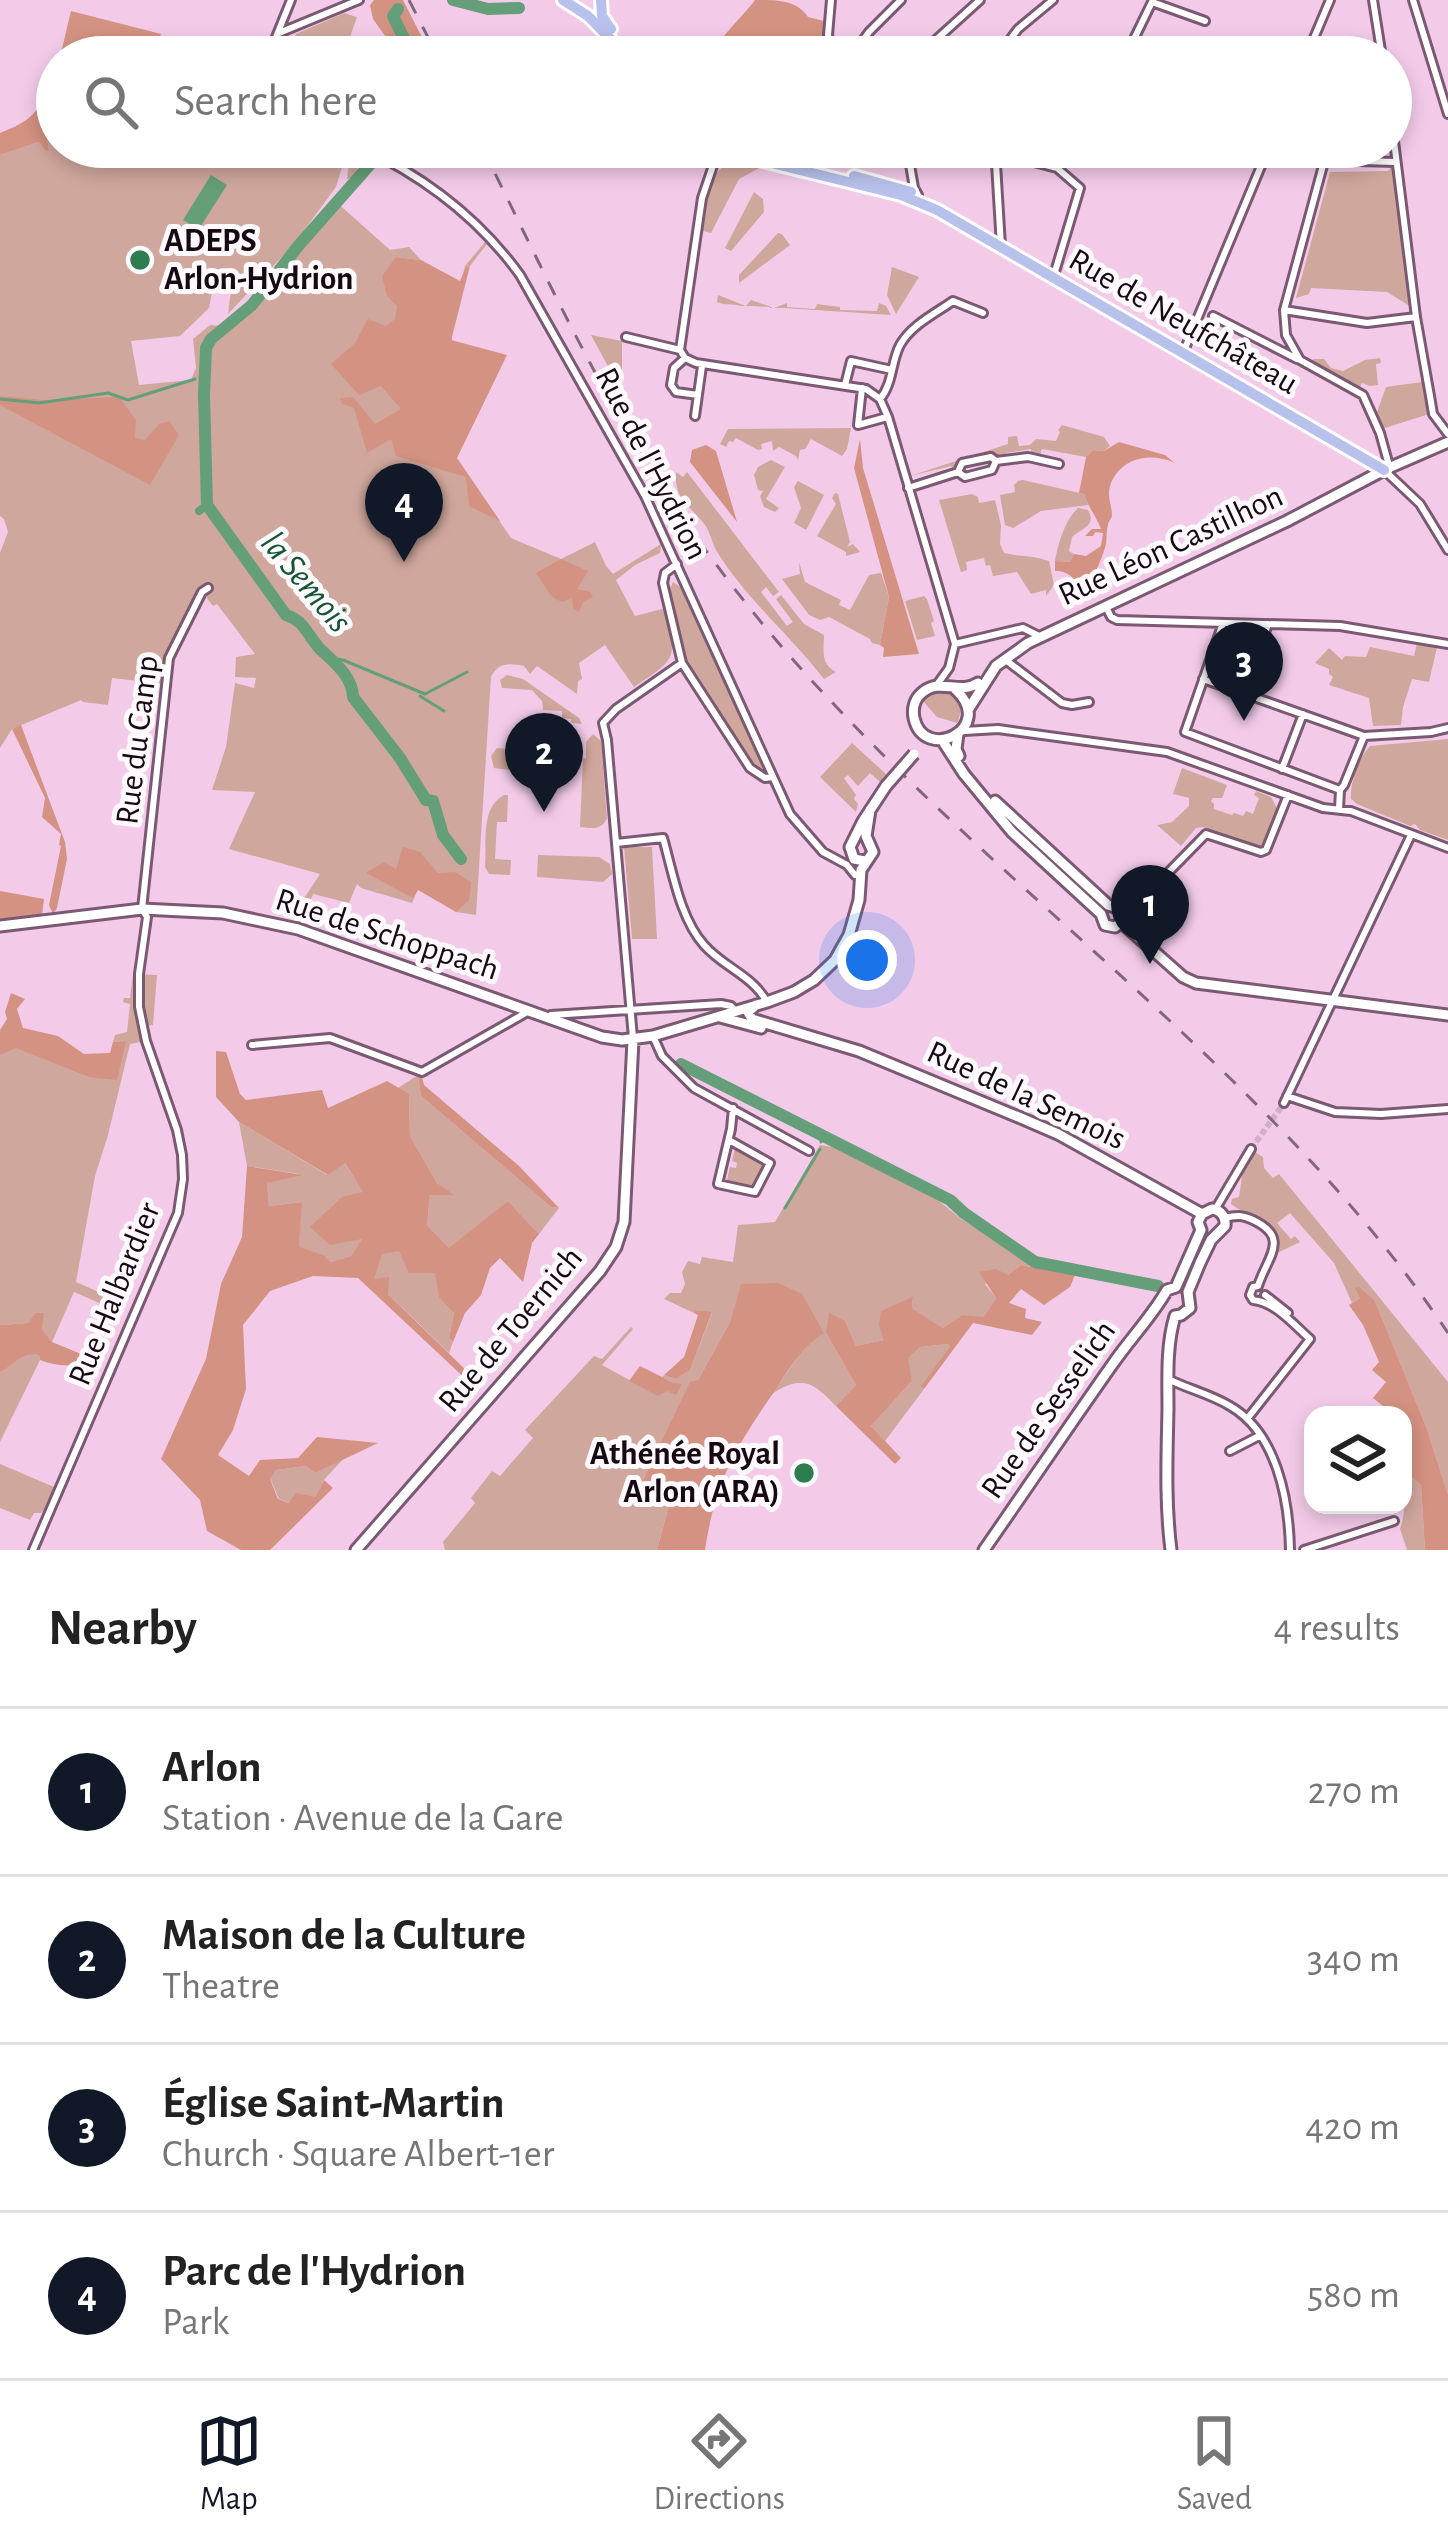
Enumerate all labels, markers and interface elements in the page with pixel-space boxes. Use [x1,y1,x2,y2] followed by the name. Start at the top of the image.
[36,36,1412,168] search box
[78,69,144,135] icon: search
[174,79,377,124] text: Search here
[164,225,354,296] place label: ADEPS Arlon-Hydrion
[1063,243,1303,401] street label: Rue de Neufchâteau
[127,247,153,273] marker: ADEPS Arlon-Hydrion
[589,363,713,565] street label: Rue de l'Hydrion
[365,463,443,562] pin: 4
[1054,480,1288,612] street label: Rue Léon Castilhon
[254,525,358,639] water label: la Semois
[1205,622,1283,721] pin: 3
[111,654,165,826] street label: Rue du Camp
[505,713,583,812] pin: 2
[1111,865,1189,964] pin: 1
[271,883,503,987] street label: Rue de Schoppach
[837,930,897,990] your location
[922,1036,1130,1156] street label: Rue de la Semois
[63,1198,167,1390] street label: Rue Halbardier
[433,1241,589,1419] street label: Rue de Toernich
[976,1315,1122,1505] street label: Rue de Sesselich
[1304,1406,1412,1514] map controls
[1304,1406,1412,1514] button: layers
[590,1438,780,1509] place label: Athénée Royal Arlon (ARA)
[791,1460,817,1486] marker: Athénée Royal Arlon (ARA)
[48,1603,197,1654] text: Nearby
[1273,1609,1400,1648] text: 4 results
[162,1745,262,1790] text: Arlon
[80,1772,94,1811] text: 1
[1308,1772,1400,1811] text: 270 m
[162,1799,563,1838] text: Station · Avenue de la Gare
[162,1913,526,1958] text: Maison de la Culture
[78,1940,96,1979] text: 2
[1307,1940,1400,1979] text: 340 m
[162,1967,280,2006] text: Theatre
[162,2081,505,2126] text: Église Saint-Martin
[79,2108,95,2147] text: 3
[1305,2108,1400,2147] text: 420 m
[162,2135,554,2174] text: Church · Square Albert-1er
[162,2249,466,2294] text: Parc de l'Hydrion
[77,2276,97,2315] text: 4
[1307,2276,1400,2315] text: 580 m
[162,2303,229,2342] text: Park
[196,2408,262,2520] tab: Map
[653,2408,785,2520] tab: Directions
[1177,2408,1252,2520] tab: Saved

